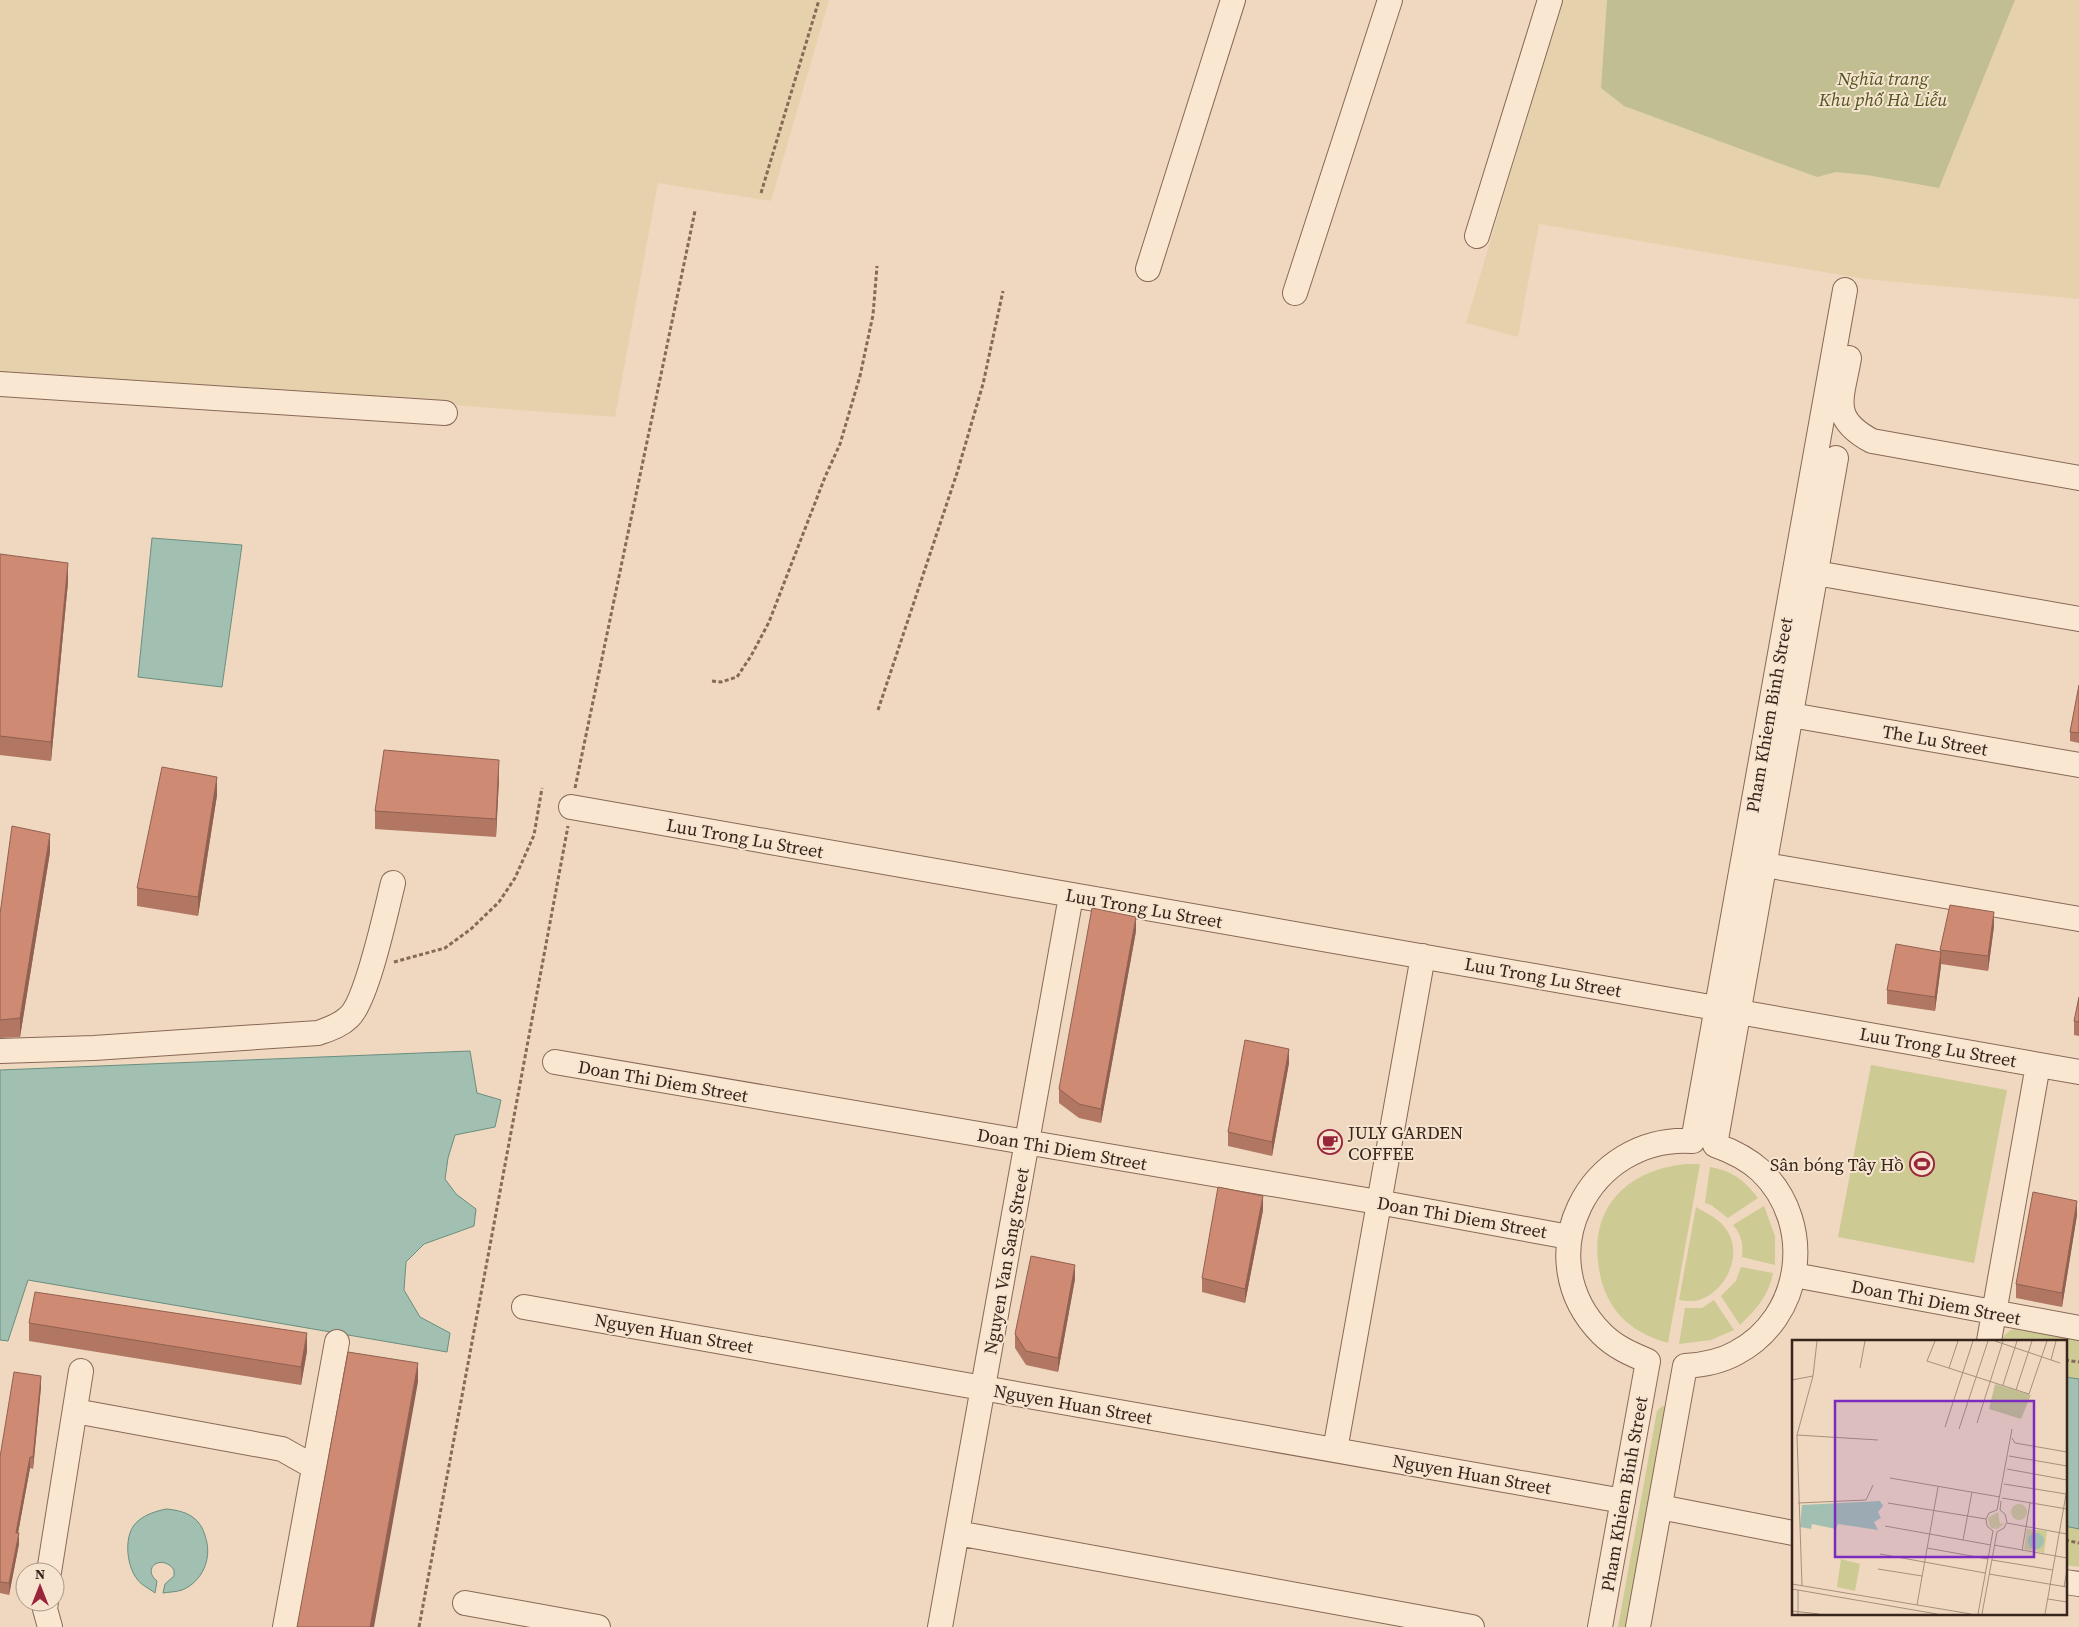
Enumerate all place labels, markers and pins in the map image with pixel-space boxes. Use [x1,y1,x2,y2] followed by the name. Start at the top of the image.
[1347,1120,1463,1166] place label: JULY GARDEN COFFEE
[1317,1129,1343,1155] cafe icon: JULY GARDEN COFFEE
[1909,1151,1935,1177] sports icon: Sân bóng Tây Hồ
[1770,1152,1904,1177] place label: Sân bóng Tây Hồ

